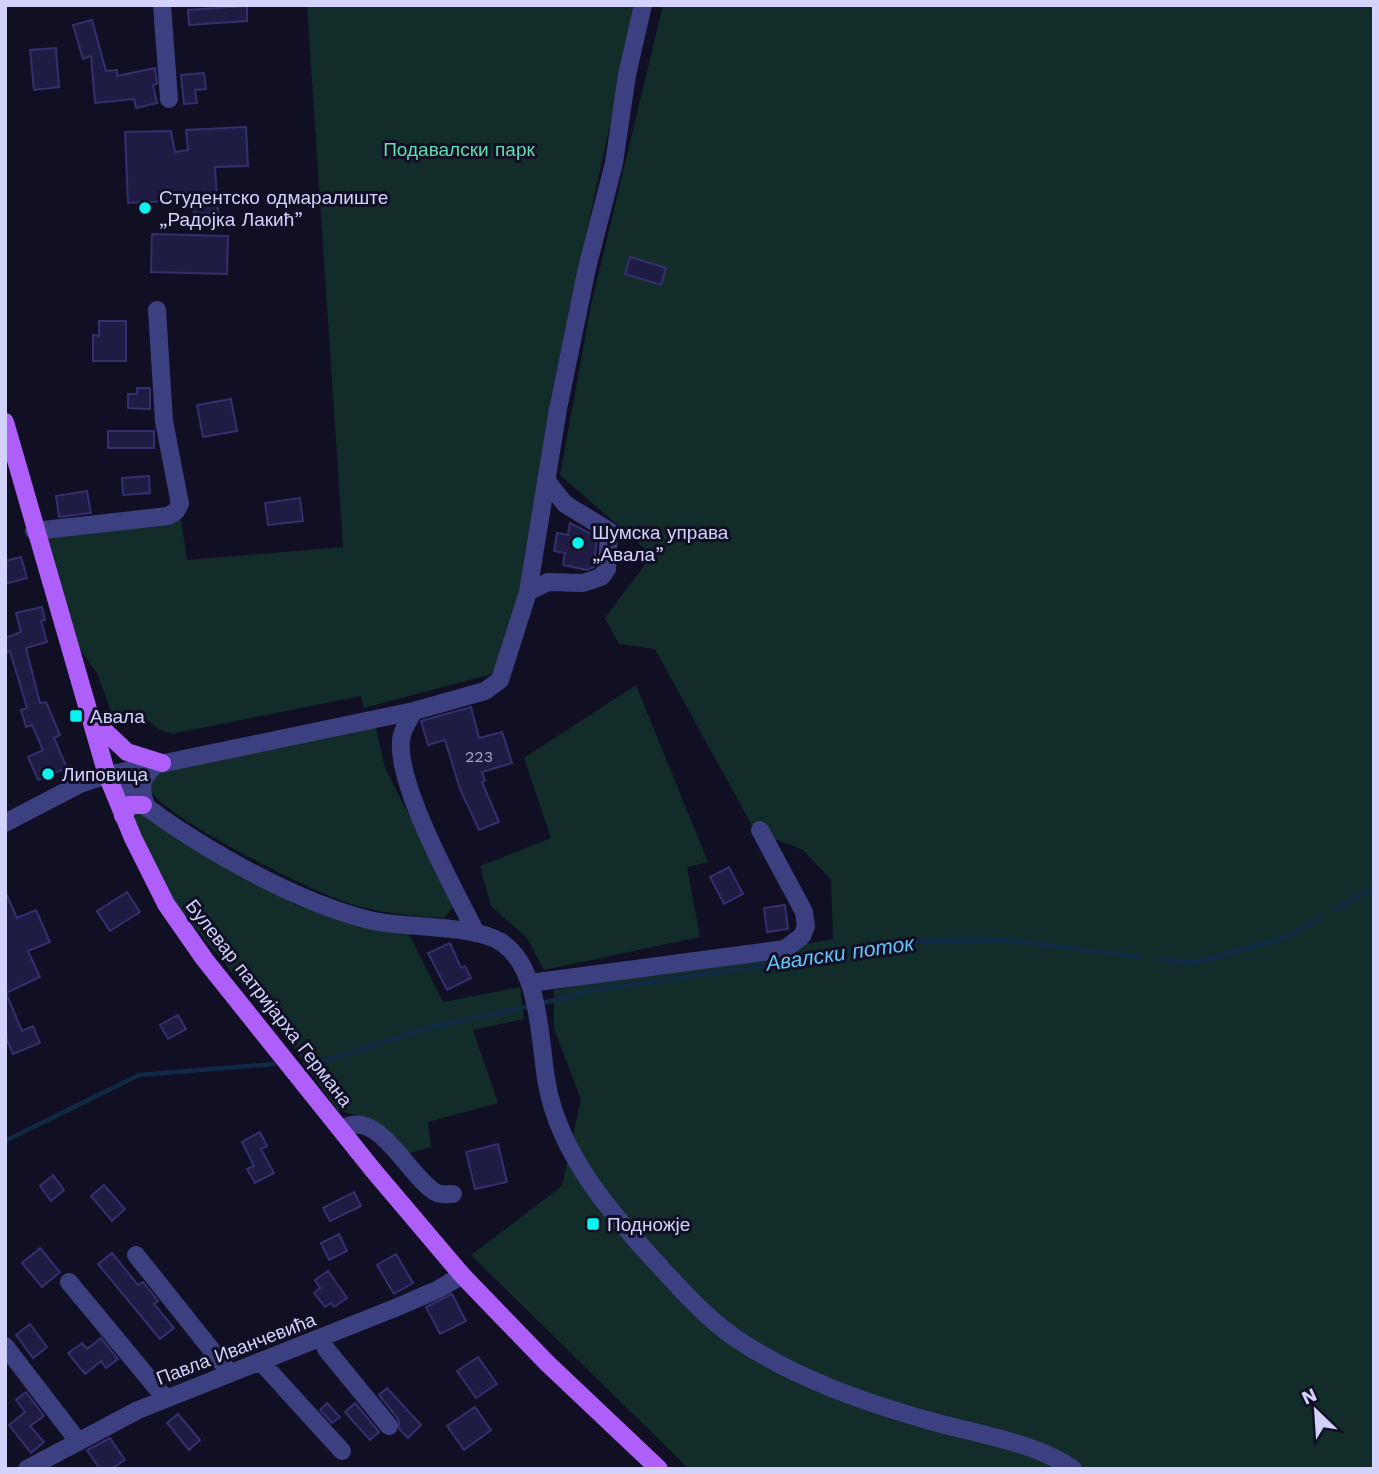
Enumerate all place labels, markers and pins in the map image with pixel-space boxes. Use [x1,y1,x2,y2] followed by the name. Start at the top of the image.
[159,186,388,231] place label: Студентско одмаралиште „Радојка Лакић”
[137,200,153,216] marker: Студентско одмаралиште „Радојка Лакић”
[592,521,729,566] place label: Шумска управа „Авала”
[570,535,586,551] marker: Шумска управа „Авала”
[90,705,145,728] place label: Авала
[68,708,84,724] marker: Авала
[62,763,149,786] place label: Липовица
[40,766,56,782] marker: Липовица
[607,1213,690,1236] place label: Подножје
[585,1216,601,1232] marker: Подножје

